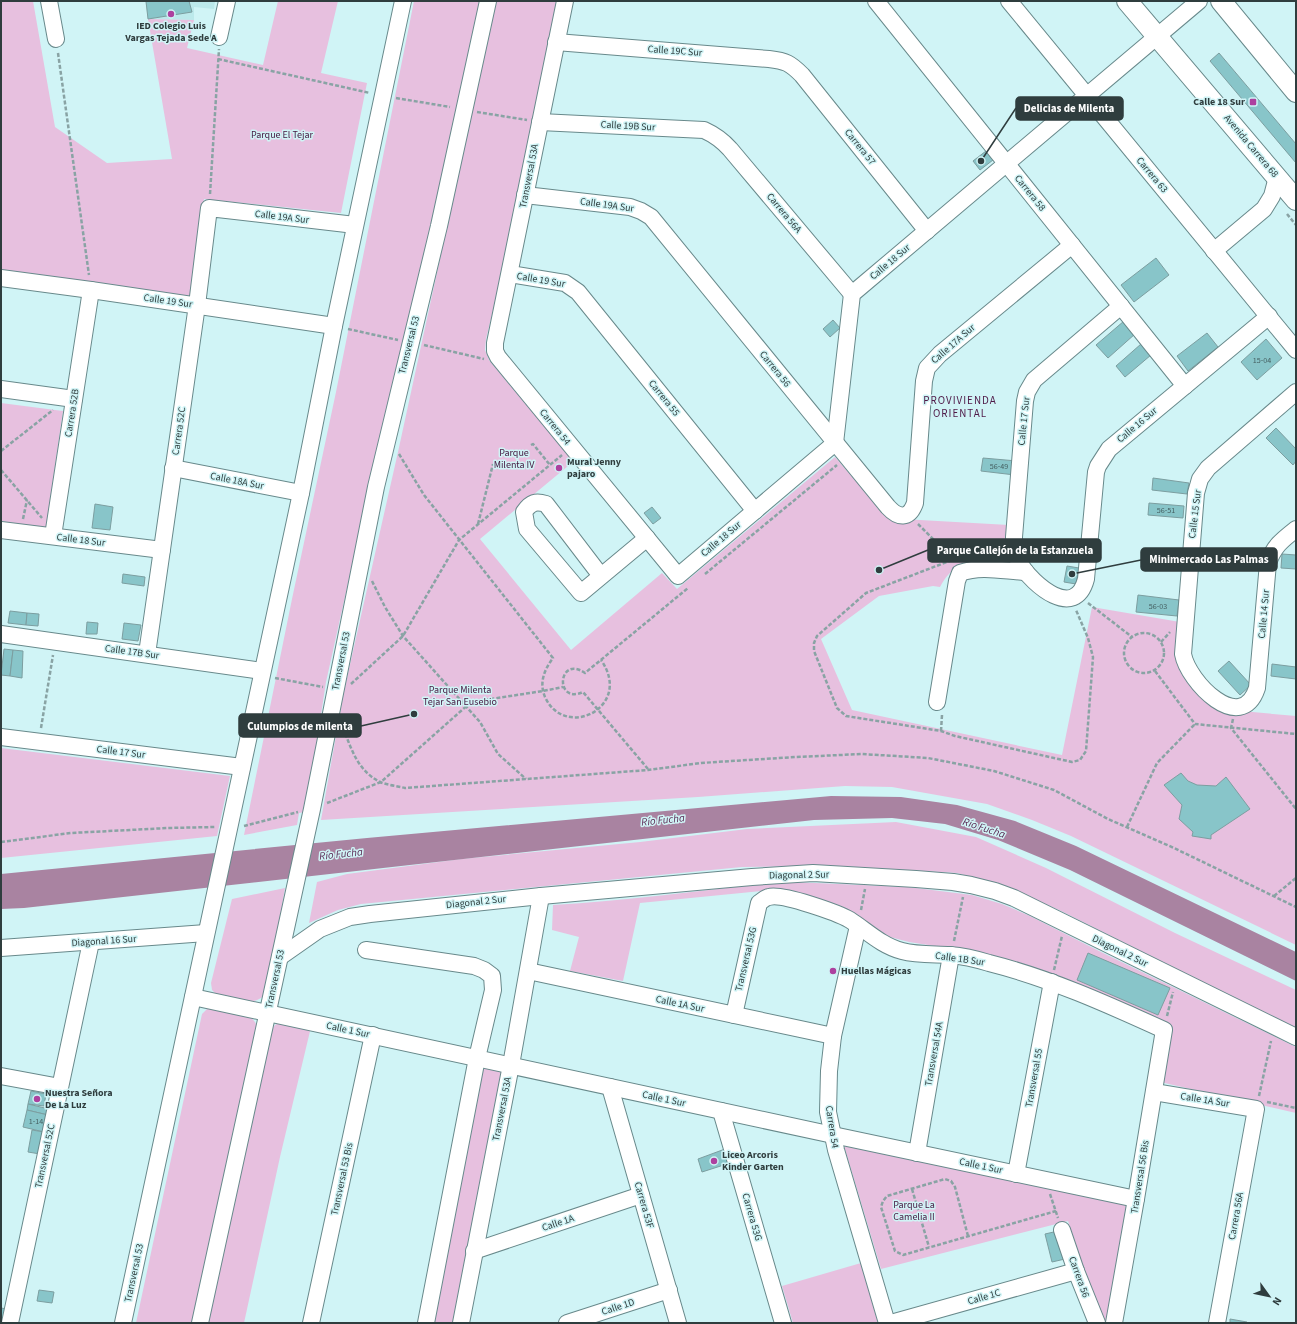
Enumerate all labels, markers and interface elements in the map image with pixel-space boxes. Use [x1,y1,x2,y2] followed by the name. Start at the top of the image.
[166,9,176,19] marker: IED Colegio Luis Vargas Tejada Sede A
[124,19,217,45] place label: IED Colegio Luis Vargas Tejada Sede A
[647,42,703,60] street label: Calle 19C Sur
[1193,95,1245,109] place label: Calle 18 Sur
[1016,97,1123,120] callout: Delicias de Milenta
[1248,97,1258,107] marker: Calle 18 Sur
[1024,101,1114,116] text: Delicias de Milenta
[1220,112,1282,180] street label: Avenida Carrera 68
[600,118,656,134] street label: Calle 19B Sur
[841,126,879,168] street label: Carrera 57
[251,128,314,142] park label: Parque El Tejar
[516,142,542,209] street label: Transversal 53A
[1133,154,1171,196] street label: Carrera 63
[1011,172,1049,214] street label: Carrera 58
[763,190,805,236] street label: Carrera 56A
[579,194,635,216] street label: Calle 19A Sur
[254,207,310,227] street label: Calle 19A Sur
[867,241,914,283] street label: Calle 18 Sur
[516,269,567,291] street label: Calle 19 Sur
[143,291,194,311] street label: Calle 19 Sur
[395,314,423,376] street label: Transversal 53
[928,321,979,367] street label: Calle 17A Sur
[756,348,794,390] street label: Carrera 56
[1253,355,1271,366] house number: 15-04
[645,377,683,419] street label: Carrera 55
[61,388,83,438] street label: Carrera 52B
[923,393,997,421] district label: PROVIVIENDA ORIENTAL
[1014,395,1034,446] street label: Calle 17 Sur
[1114,404,1161,446] street label: Calle 16 Sur
[169,406,189,456] street label: Carrera 52C
[536,406,574,448] street label: Carrera 54
[494,446,535,472] park label: Parque Milenta IV
[567,455,622,481] place label: Mural Jenny pajaro
[990,461,1008,472] house number: 56-49
[554,463,564,473] marker: Mural Jenny pajaro
[209,469,266,493] street label: Calle 18A Sur
[1185,488,1205,539] street label: Calle 15 Sur
[1157,505,1175,516] house number: 56-51
[698,518,745,560] street label: Calle 18 Sur
[56,530,107,550] street label: Calle 18 Sur
[928,539,1101,562] callout: Parque Callejón de la Estanzuela
[937,543,1093,558] text: Parque Callejón de la Estanzuela
[1141,548,1277,571] callout: Minimercado Las Palmas
[1149,552,1269,567] text: Minimercado Las Palmas
[1255,588,1273,639] street label: Calle 14 Sur
[1149,601,1167,612] house number: 56-03
[328,630,354,692] street label: Transversal 53
[104,641,161,663] street label: Calle 17B Sur
[423,683,497,709] park label: Parque Milenta Tejar San Eusebio
[239,714,361,737] callout: Culumpios de milenta
[247,719,353,734] text: Culumpios de milenta
[96,742,147,762] street label: Calle 17 Sur
[640,810,686,830] water label: Río Fucha
[961,814,1007,842] water label: Río Fucha
[318,844,364,864] water label: Río Fucha
[769,867,830,883] street label: Diagonal 2 Sur
[445,892,507,912] street label: Diagonal 2 Sur
[732,925,760,993] street label: Transversal 53G
[1090,931,1151,971] street label: Diagonal 2 Sur
[71,932,138,950] street label: Diagonal 16 Sur
[262,948,288,1010] street label: Transversal 53
[934,949,986,969] street label: Calle 1B Sur
[841,964,912,978] place label: Huellas Mágicas
[828,966,838,976] marker: Huellas Mágicas
[654,992,706,1016] street label: Calle 1A Sur
[325,1019,372,1042] street label: Calle 1 Sur
[921,1020,947,1087] street label: Transversal 54A
[1022,1047,1046,1109] street label: Transversal 55
[489,1075,515,1142] street label: Transversal 53A
[45,1086,113,1112] place label: Nuestra Señora De La Luz
[641,1088,688,1111] street label: Calle 1 Sur
[1179,1089,1231,1111] street label: Calle 1A Sur
[32,1094,42,1104] marker: Nuestra Señora De La Luz
[822,1105,842,1149] street label: Carrera 54
[29,1116,43,1127] house number: 1-14
[31,1122,59,1189] street label: Transversal 52C
[1127,1139,1153,1215] street label: Transversal 56 Bis
[327,1141,357,1217] street label: Transversal 53 Bis
[722,1148,784,1174] place label: Liceo Arcoris Kinder Garten
[958,1155,1005,1178] street label: Calle 1 Sur
[709,1156,719,1166] marker: Liceo Arcoris Kinder Garten
[631,1180,657,1230] street label: Carrera 53F
[1225,1190,1247,1241] street label: Carrera 56A
[739,1192,765,1242] street label: Carrera 53G
[893,1198,935,1224] park label: Parque La Camelia II
[540,1211,576,1235] street label: Calle 1A
[121,1242,147,1304] street label: Transversal 53
[1065,1255,1093,1300] street label: Carrera 56
[1249,1276,1289,1316] north arrow
[966,1286,1002,1308] street label: Calle 1C
[1269,1294,1285,1308] text: N
[600,1295,636,1319] street label: Calle 1D

